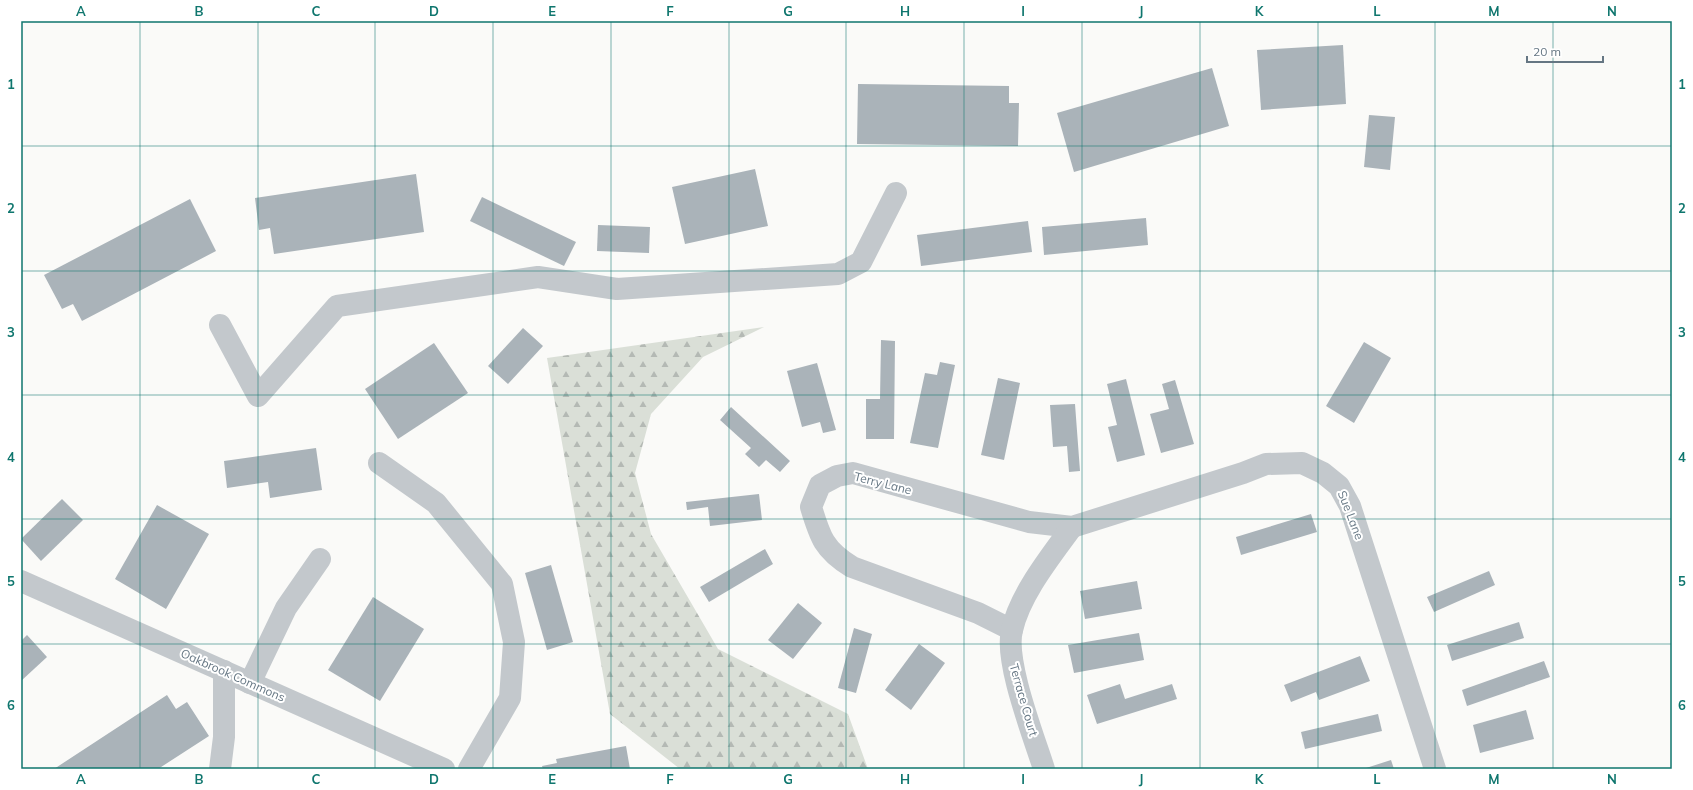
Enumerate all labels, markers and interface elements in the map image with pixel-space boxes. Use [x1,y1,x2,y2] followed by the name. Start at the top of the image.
[76,3,86,19] text: A
[195,3,204,19] text: B
[312,3,321,19] text: C
[429,3,439,19] text: D
[548,3,556,19] text: E
[666,3,674,19] text: F
[783,3,793,19] text: G
[900,3,910,19] text: H
[1021,3,1025,19] text: I
[1139,3,1143,19] text: J
[1255,3,1265,19] text: K
[1373,3,1381,19] text: L
[1488,3,1500,19] text: M
[1607,3,1617,19] text: N
[1527,38,1603,64] scale bar
[1533,44,1561,59] text: 20 m
[7,76,15,92] text: 1
[1678,76,1686,92] text: 1
[7,200,15,216] text: 2
[1678,200,1686,216] text: 2
[7,324,15,340] text: 3
[1678,324,1686,340] text: 3
[7,449,15,465] text: 4
[1678,449,1686,465] text: 4
[853,469,913,497] street label: Terry Lane
[1335,488,1367,542] street label: Sue Lane
[7,573,15,589] text: 5
[1678,573,1686,589] text: 5
[178,645,288,705] street label: Oakbrook Commons
[1007,662,1041,738] street label: Terrace Court
[7,697,15,713] text: 6
[1678,697,1686,713] text: 6
[76,771,86,787] text: A
[195,771,204,787] text: B
[312,771,321,787] text: C
[429,771,439,787] text: D
[548,771,556,787] text: E
[666,771,674,787] text: F
[783,771,793,787] text: G
[900,771,910,787] text: H
[1021,771,1025,787] text: I
[1139,771,1143,787] text: J
[1255,771,1265,787] text: K
[1373,771,1381,787] text: L
[1488,771,1500,787] text: M
[1607,771,1617,787] text: N

